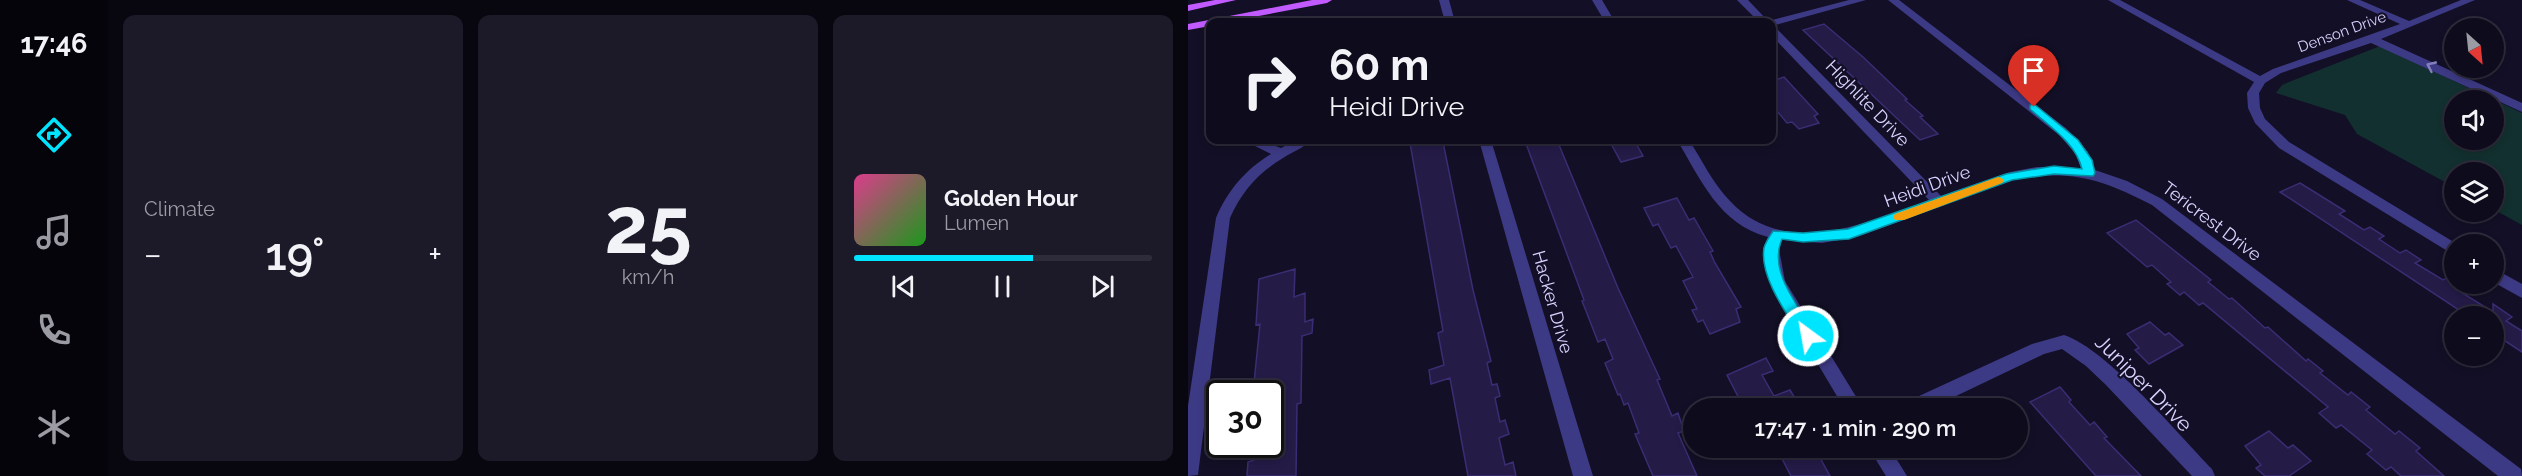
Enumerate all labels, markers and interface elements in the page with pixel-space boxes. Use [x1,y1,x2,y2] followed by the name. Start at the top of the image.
[2295,8,2389,56] street label: Denson Drive
[2444,18,2504,78] north arrow
[2444,18,2504,366] map controls
[21,28,87,59] text: 17:46
[1329,41,1429,90] text: 60 m
[1230,42,1308,120] icon: right
[2008,45,2059,107] pin
[2017,54,2050,87] icon: arrive
[1822,56,1915,151] street label: Highlite Drive
[2426,61,2437,73] one-way arrow
[2444,90,2504,150] button: sound
[1329,91,1464,122] text: Heidi Drive
[33,114,75,156] icon: directions
[1881,161,1973,211] street label: Heidi Drive
[2444,162,2504,222] button: layers
[2158,177,2266,265] street label: Tericrest Drive
[604,180,692,271] text: 25
[944,185,1078,211] text: Golden Hour
[144,197,215,221] text: Climate
[33,211,75,253] icon: music
[944,211,1009,235] text: Lumen
[266,228,324,281] text: 19°
[2444,234,2504,294] button: +
[144,235,162,274] text: −
[428,235,442,274] text: +
[1528,248,1578,356] street label: Hacker Drive
[622,265,674,289] text: km/h
[887,270,920,303] icon: previous
[986,270,1019,303] icon: pause
[1086,270,1119,303] icon: next
[1776,304,1840,368] position arrow
[2444,306,2504,366] button: −
[33,309,75,351] icon: phone
[2090,329,2198,437] street label: Juniper Drive
[1206,380,1284,458] speed limit sign: 30
[33,406,75,448] icon: climate
[1755,415,1956,441] text: 17:47 · 1 min · 290 m

